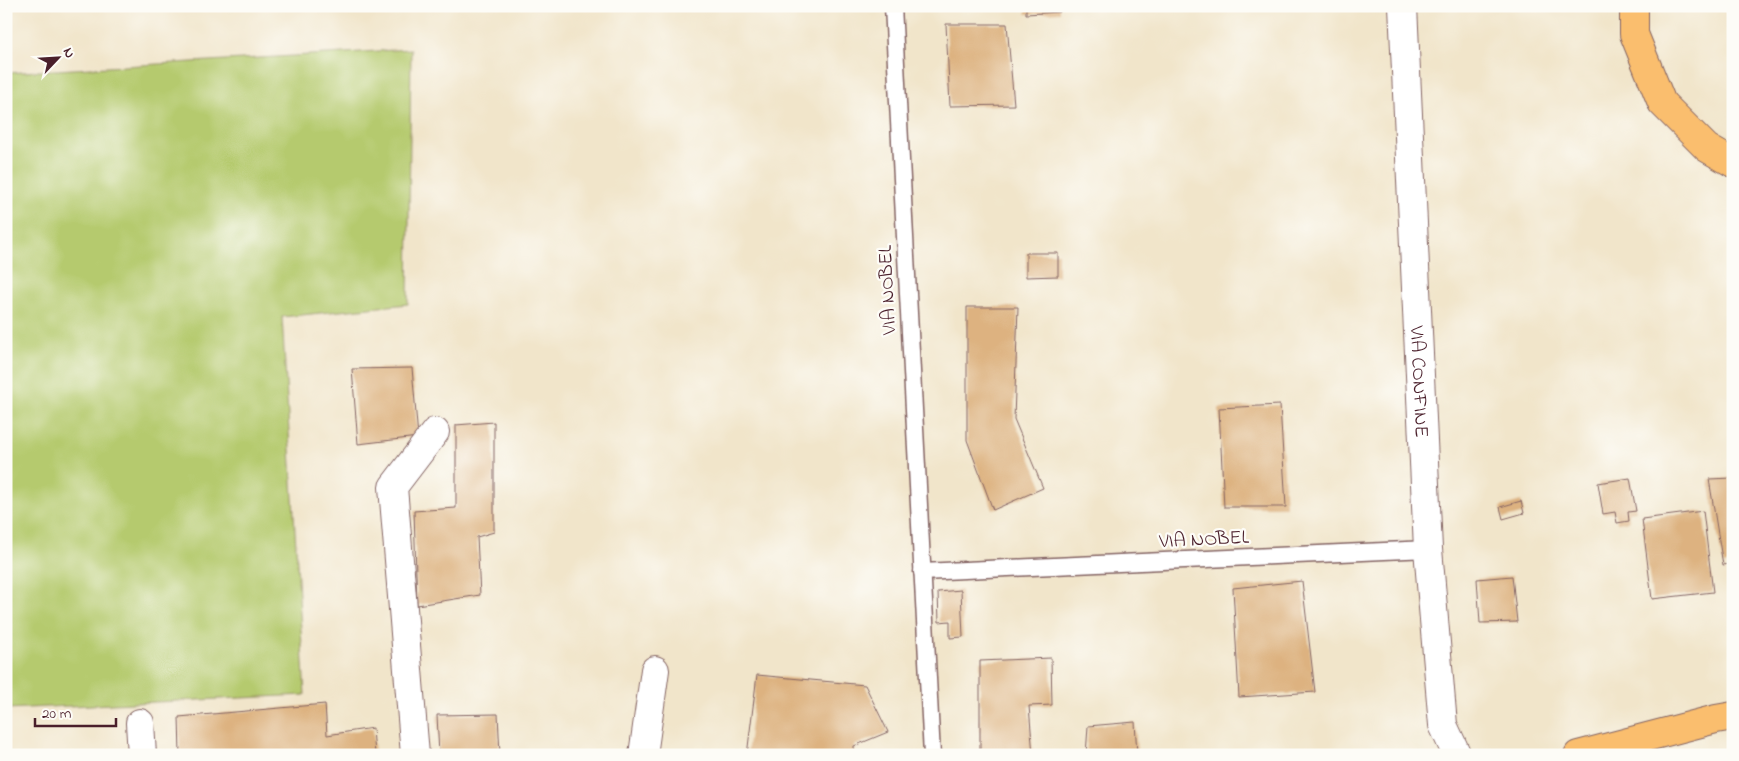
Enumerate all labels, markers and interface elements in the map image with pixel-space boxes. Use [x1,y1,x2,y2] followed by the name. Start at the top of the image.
[32,32,82,82] north arrow
[57,44,80,62] text: N
[872,244,905,336] street label: VIA NOBEL
[1401,324,1435,438] street label: VIA CONFINE
[1158,524,1250,557] street label: VIA NOBEL
[35,696,116,728] scale bar
[42,703,72,725] text: 20 m

